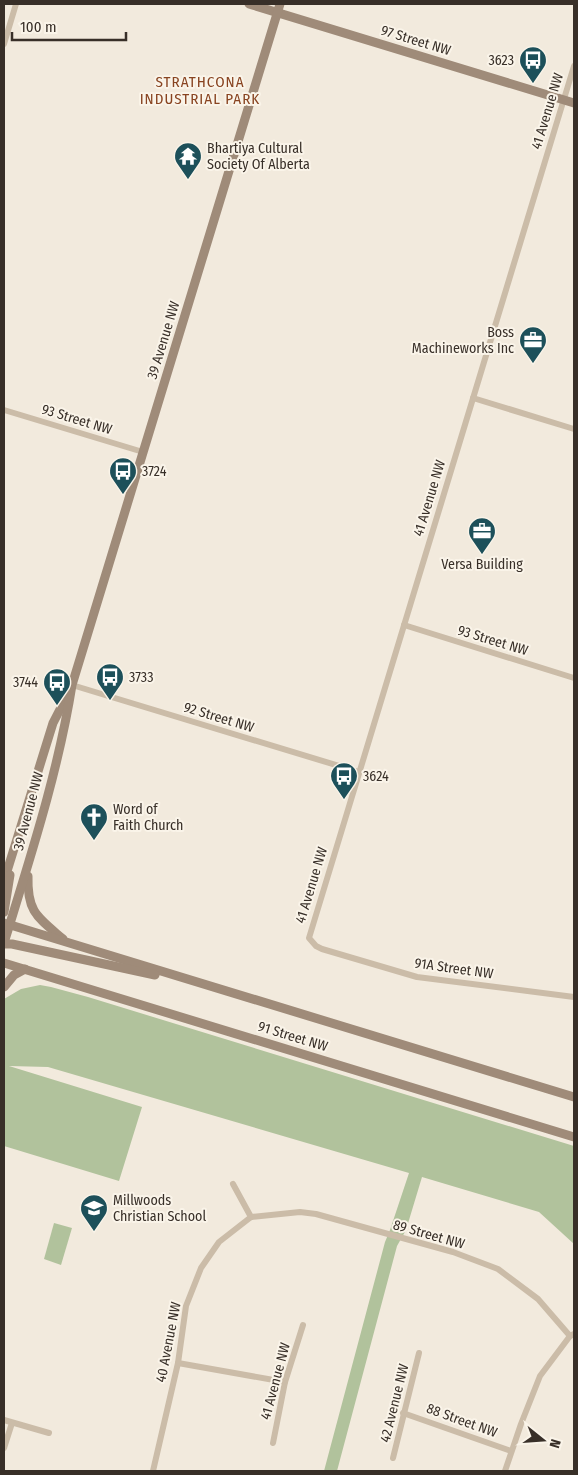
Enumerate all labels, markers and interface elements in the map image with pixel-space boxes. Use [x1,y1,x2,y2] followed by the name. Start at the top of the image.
[12,10,126,42] scale bar
[20,18,57,36] text: 100 m
[379,22,453,59] street label: 97 Street NW
[518,45,548,84] bus stop icon: 3623
[488,52,514,69] place label: 3623
[528,70,567,151] street label: 41 Avenue NW
[140,73,260,108] district label: STRATHCONA INDUSTRIAL PARK
[207,140,310,173] place label: Bhartiya Cultural Society Of Alberta
[173,141,203,180] temple icon: Bhartiya Cultural Society Of Alberta
[144,299,184,381] street label: 39 Avenue NW
[412,324,514,357] place label: Boss Machineworks Inc
[518,325,548,364] office icon: Boss Machineworks Inc
[40,401,115,438] street label: 93 Street NW
[108,456,138,495] bus stop icon: 3724
[410,457,449,538] street label: 41 Avenue NW
[142,463,167,480] place label: 3724
[467,516,497,555] office icon: Versa Building
[441,556,523,573] place label: Versa Building
[456,622,531,659] street label: 93 Street NW
[95,662,125,701] bus stop icon: 3733
[42,667,72,706] bus stop icon: 3744
[129,669,153,686] place label: 3733
[13,674,38,691] place label: 3744
[182,699,257,736] street label: 92 Street NW
[329,761,359,800] bus stop icon: 3624
[363,768,389,785] place label: 3624
[10,770,47,852] street label: 39 Avenue NW
[113,801,183,834] place label: Word of Faith Church
[79,802,109,841] church icon: Word of Faith Church
[292,844,331,925] street label: 41 Avenue NW
[413,955,495,983] street label: 91A Street NW
[256,1018,330,1055] street label: 91 Street NW
[113,1192,206,1225] place label: Millwoods Christian School
[79,1193,109,1232] school or university icon: Millwoods Christian School
[391,1216,467,1253] street label: 89 Street NW
[152,1300,185,1384] street label: 40 Avenue NW
[257,1340,294,1422] street label: 41 Avenue NW
[377,1362,413,1444] street label: 42 Avenue NW
[424,1400,500,1441] street label: 88 Street NW
[518,1415,568,1465] north arrow
[546,1437,564,1450] text: N

